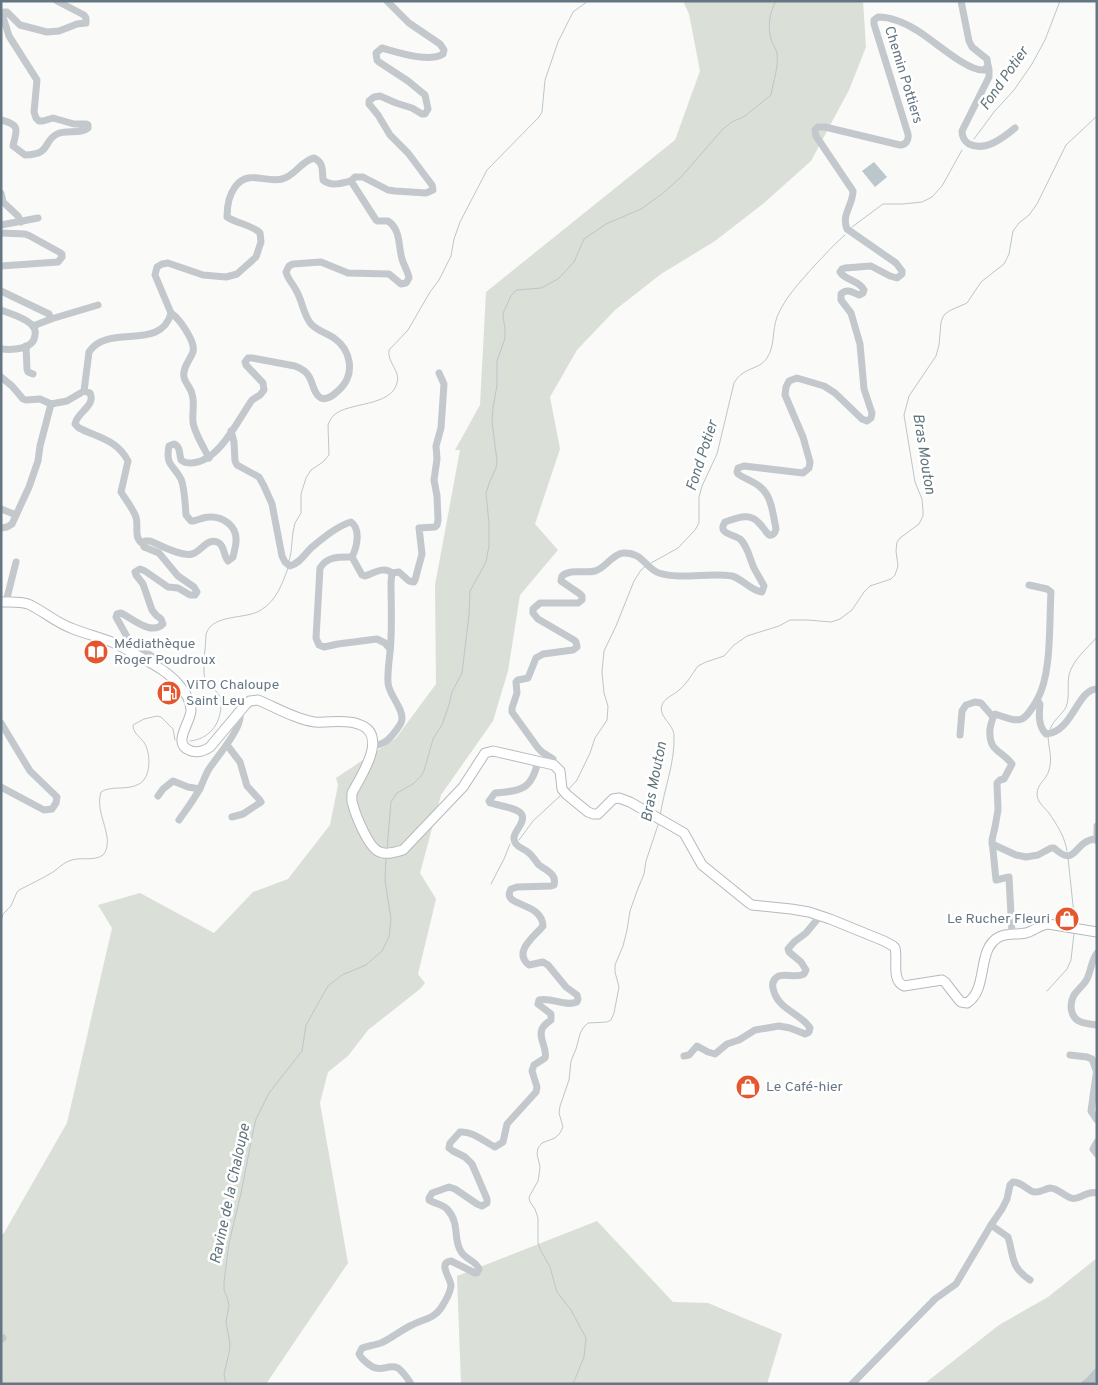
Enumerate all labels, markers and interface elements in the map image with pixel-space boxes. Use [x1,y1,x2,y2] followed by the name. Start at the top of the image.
[880,24,926,126] street label: Chemin Pottiers
[976,43,1034,114] water label: Fond Potier
[907,412,939,496] water label: Bras Mouton
[683,417,724,494] water label: Fond Potier
[114,636,216,669] place label: Médiathèque Roger Poudroux
[83,639,109,665] library icon: Médiathèque Roger Poudroux
[186,677,279,710] place label: ViTO Chaloupe Saint Leu
[156,680,182,706] fuel station icon: ViTO Chaloupe Saint Leu
[638,740,672,824] water label: Bras Mouton
[1054,906,1080,932] shop icon: Le Rucher Fleuri
[947,911,1050,928] place label: Le Rucher Fleuri
[735,1074,761,1100] shop icon: Le Café-hier
[766,1079,844,1096] place label: Le Café-hier
[207,1122,255,1266] water label: Ravine de la Chaloupe

